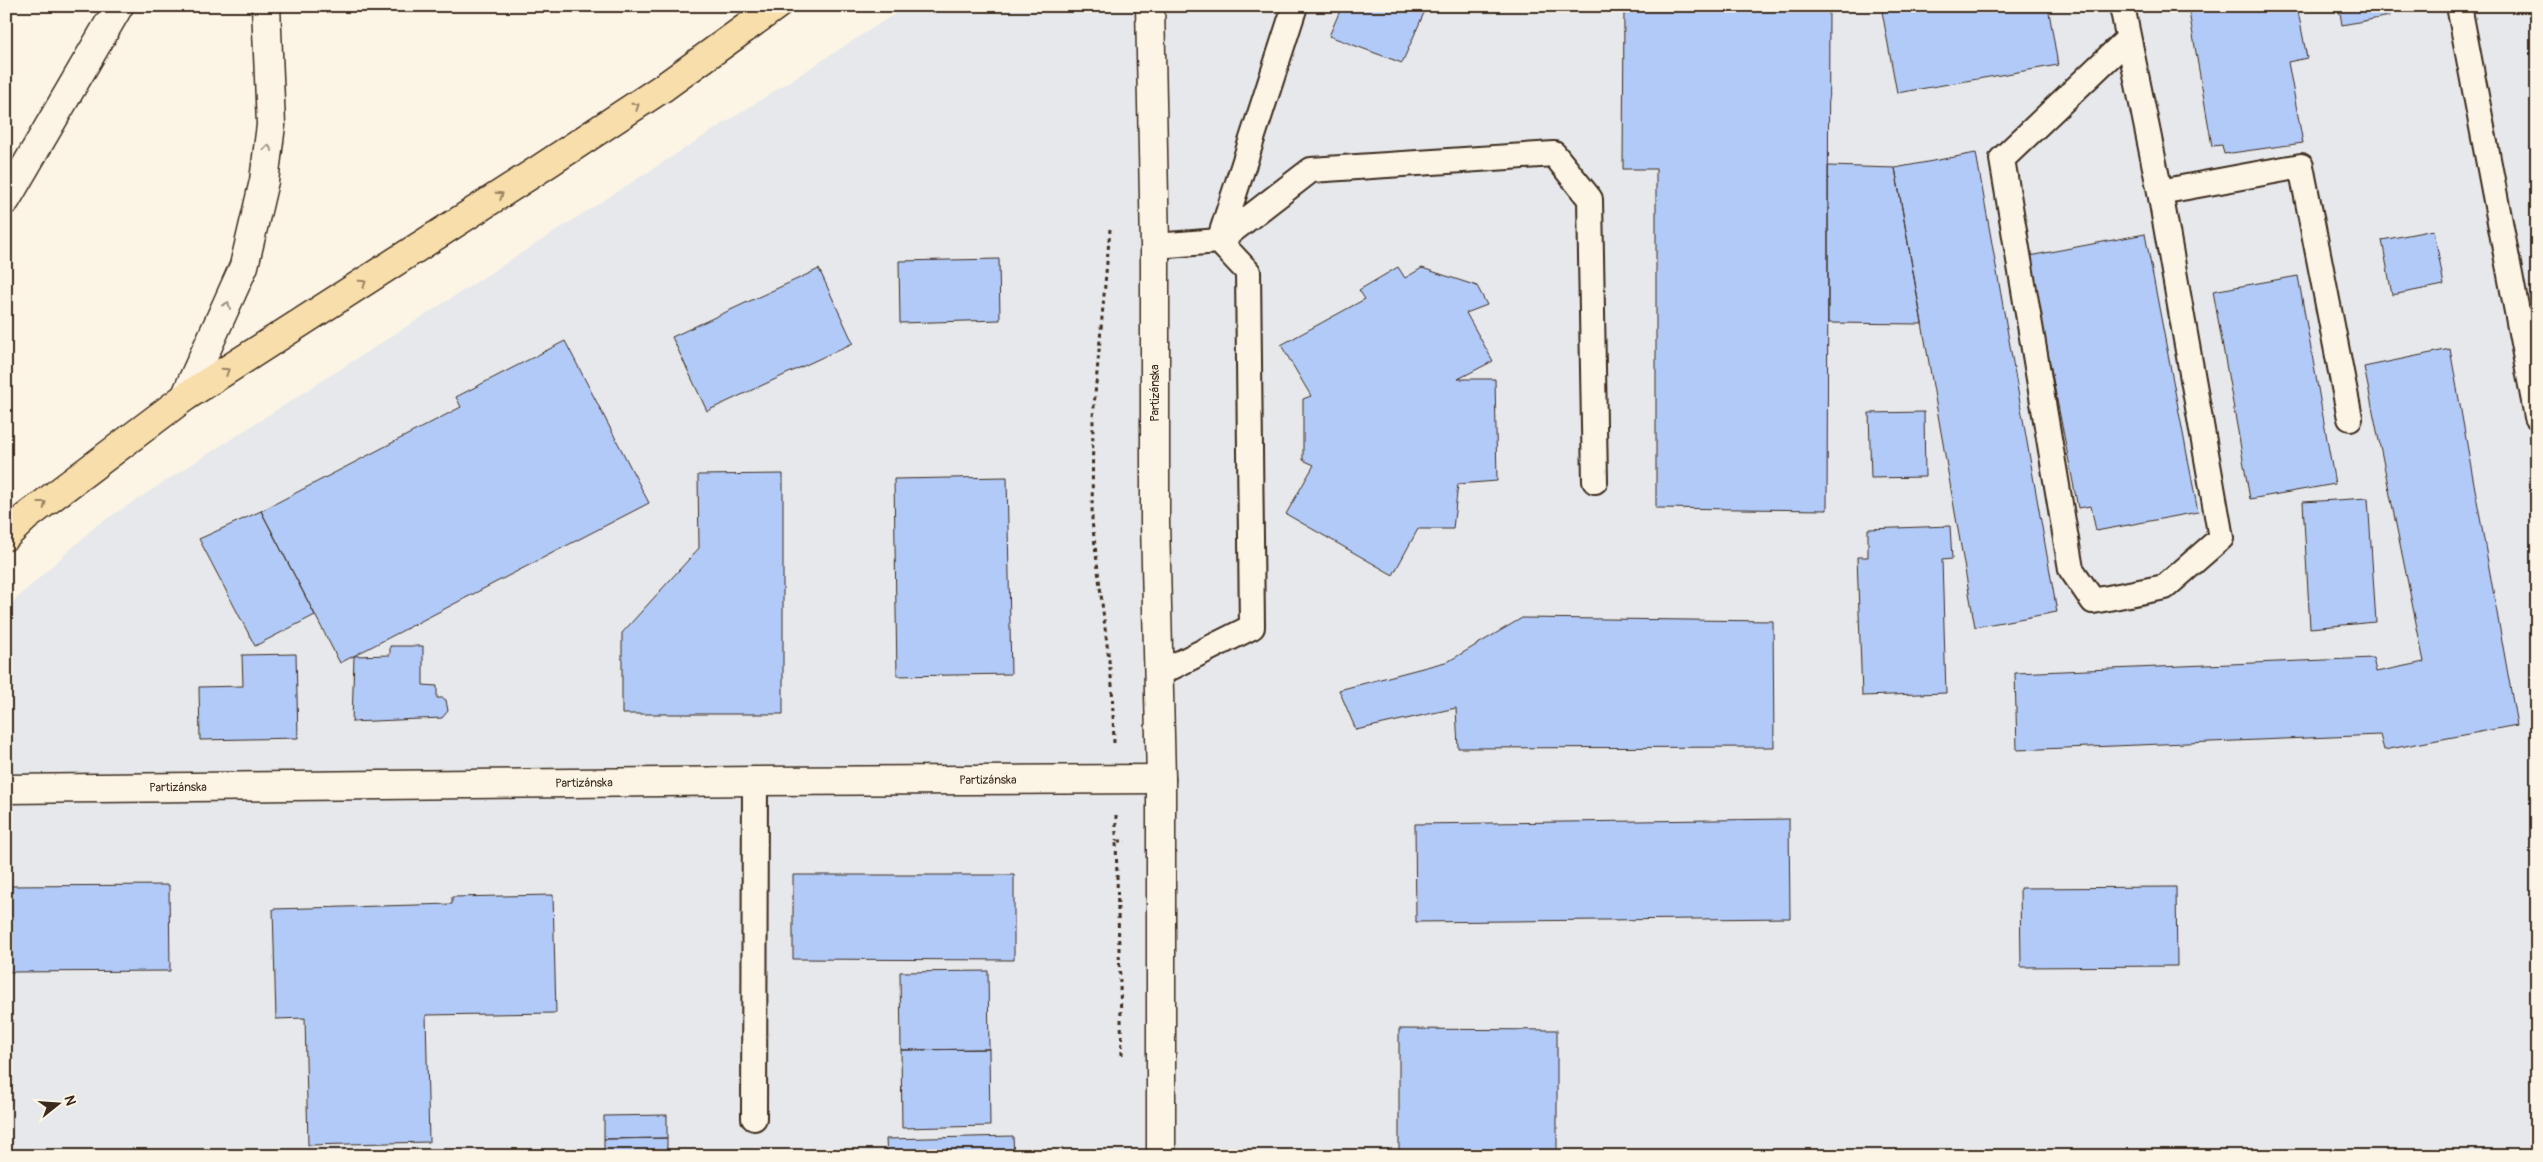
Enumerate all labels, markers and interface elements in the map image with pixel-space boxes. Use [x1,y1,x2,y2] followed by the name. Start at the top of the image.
[630,102,639,112] one-way arrow
[262,144,273,152] one-way arrow
[494,192,503,201] one-way arrow
[358,279,367,289] one-way arrow
[220,301,230,310] one-way arrow
[1148,364,1163,422] street label: Partizánska
[221,367,230,377] one-way arrow
[37,502,46,510] one-way arrow
[959,772,1017,787] street label: Partizánska
[555,775,613,791] street label: Partizánska
[149,779,207,795] street label: Partizánska
[32,1080,82,1130] north arrow
[60,1093,79,1107] text: N

